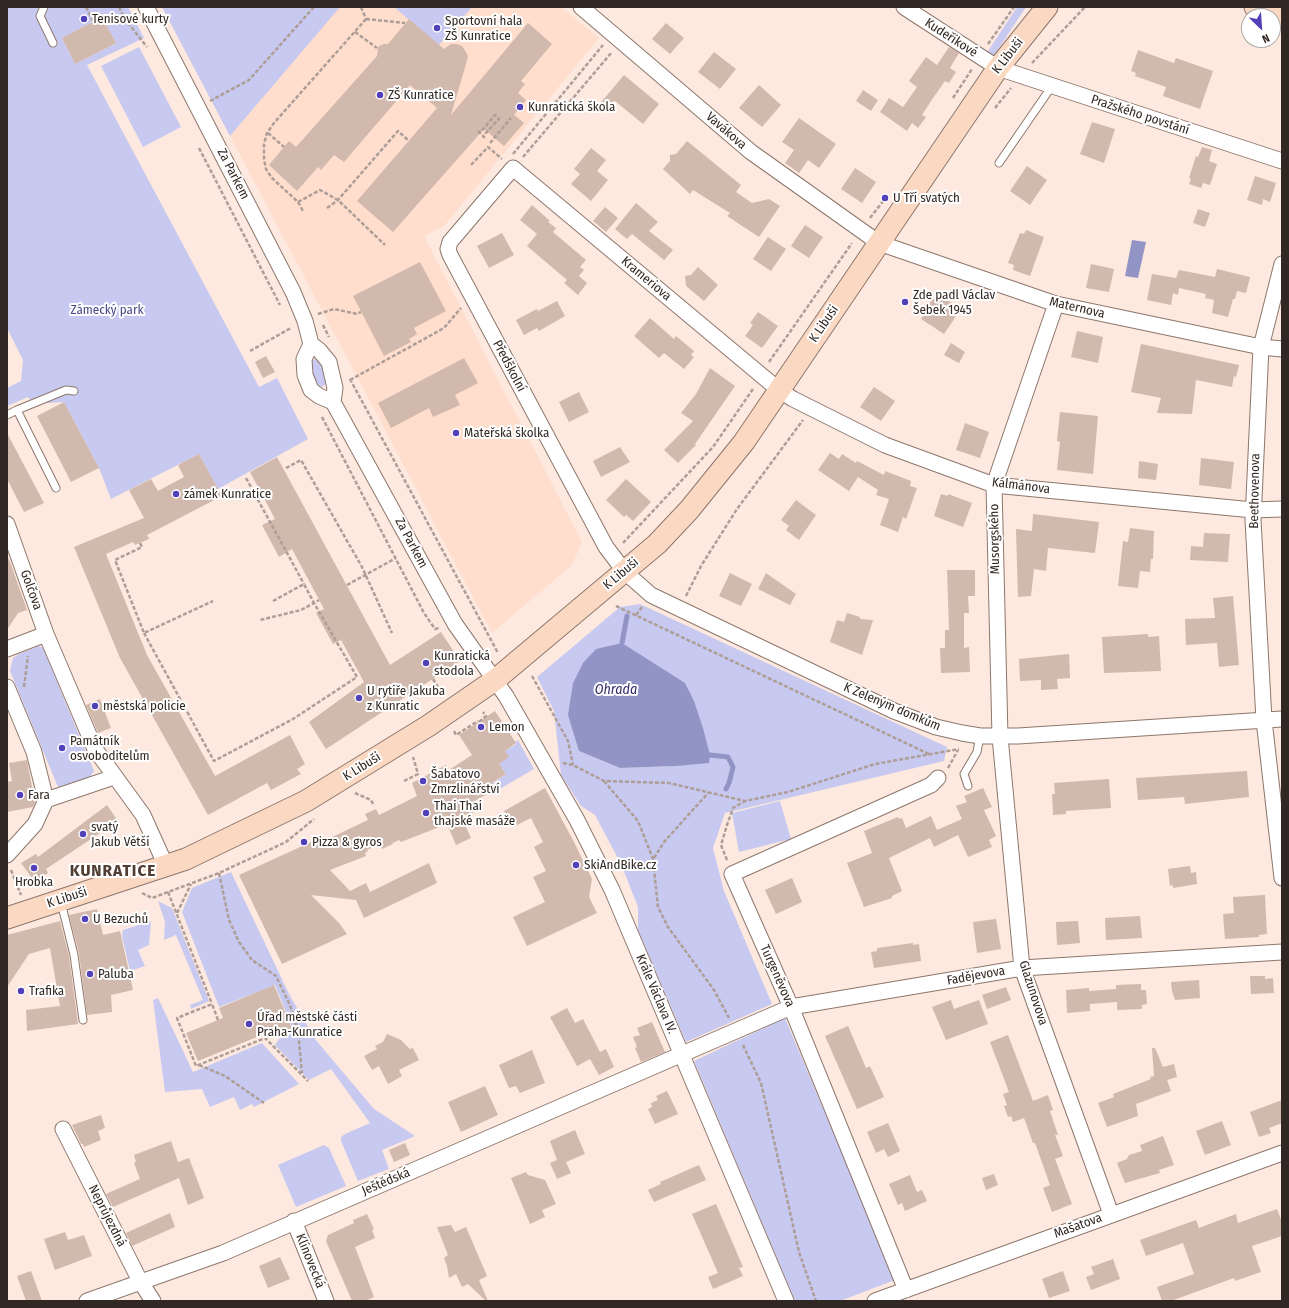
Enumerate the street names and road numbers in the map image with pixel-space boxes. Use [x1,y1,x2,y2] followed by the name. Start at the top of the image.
[922,15,980,61] street label: Kudeříkové
[989,35,1027,77] street label: K Libuši
[1089,92,1191,138] street label: Pražského povstání
[702,109,750,153] street label: Vavákova
[214,146,252,202] street label: Za Parkem
[618,254,674,304] street label: Krameriova
[1048,294,1106,322] street label: Maternova
[806,302,842,346] street label: K Libuši
[489,338,529,394] street label: Předškolní
[1247,453,1263,529] street label: Beethovenova
[991,475,1051,497] street label: Kálmánova
[987,504,1003,574] street label: Musorgského
[391,515,431,571] street label: Za Parkem
[600,555,642,593] street label: K Libuši
[17,568,45,612] street label: Golčova
[841,679,943,735] street label: K Zeleným domkům
[340,749,384,785] street label: K Libuši
[45,884,89,912] street label: K Libuši
[756,942,798,1010] street label: Turgeněvova
[632,952,680,1036] street label: Krále Václava IV.
[1015,959,1051,1027] street label: Glazunovova
[946,963,1006,989] street label: Fadějevova
[360,1165,412,1199] street label: Ještědská
[85,1182,129,1250] street label: Neprůjezdná
[1052,1210,1104,1242] street label: Mašatova
[292,1232,328,1290] street label: Klínovecká

